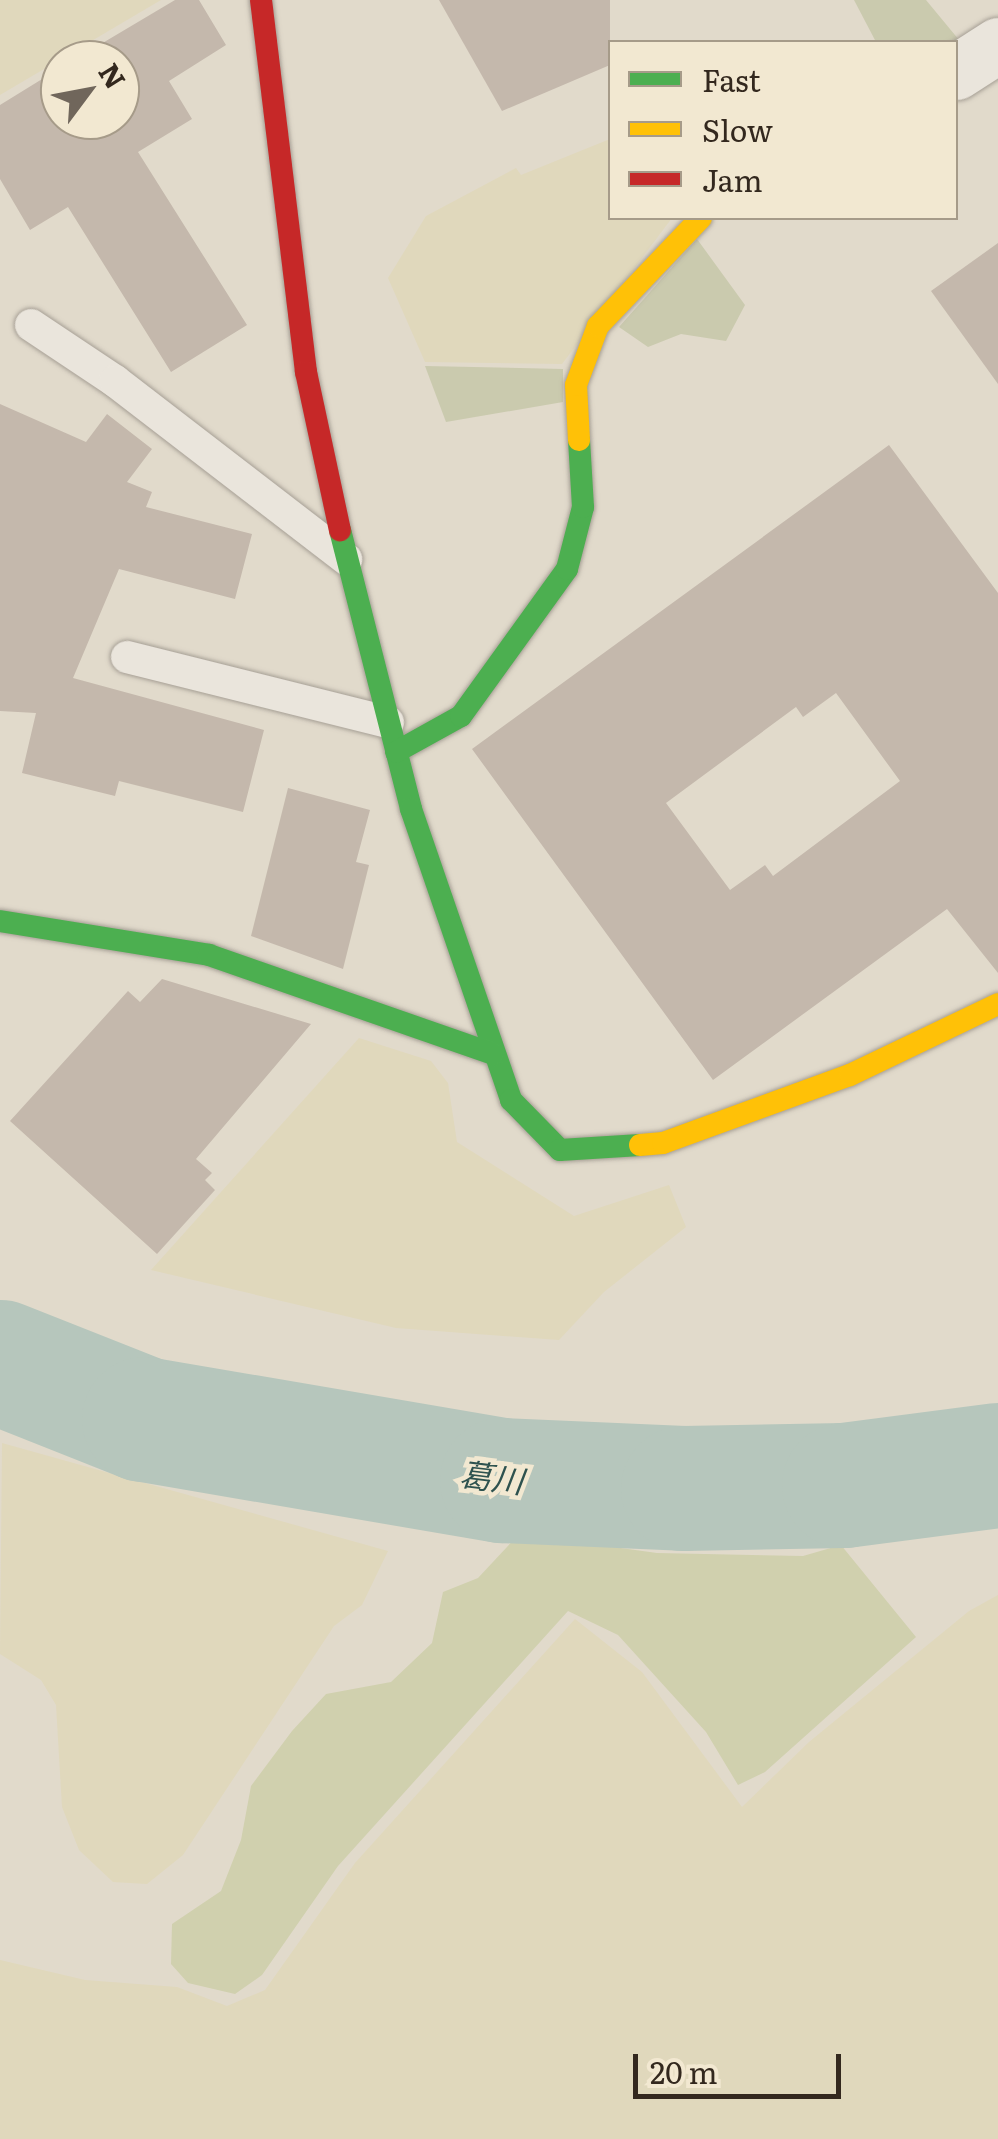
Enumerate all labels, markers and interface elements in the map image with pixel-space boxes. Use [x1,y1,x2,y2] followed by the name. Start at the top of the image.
[40,40,140,140] north arrow
[608,40,958,220] legend
[90,54,138,96] text: N
[702,57,761,101] text: Fast
[702,107,773,151] text: Slow
[702,157,762,201] text: Jam
[458,1453,526,1499] water label: 葛川
[638,2034,846,2096] scale bar
[650,2049,718,2093] text: 20 m

